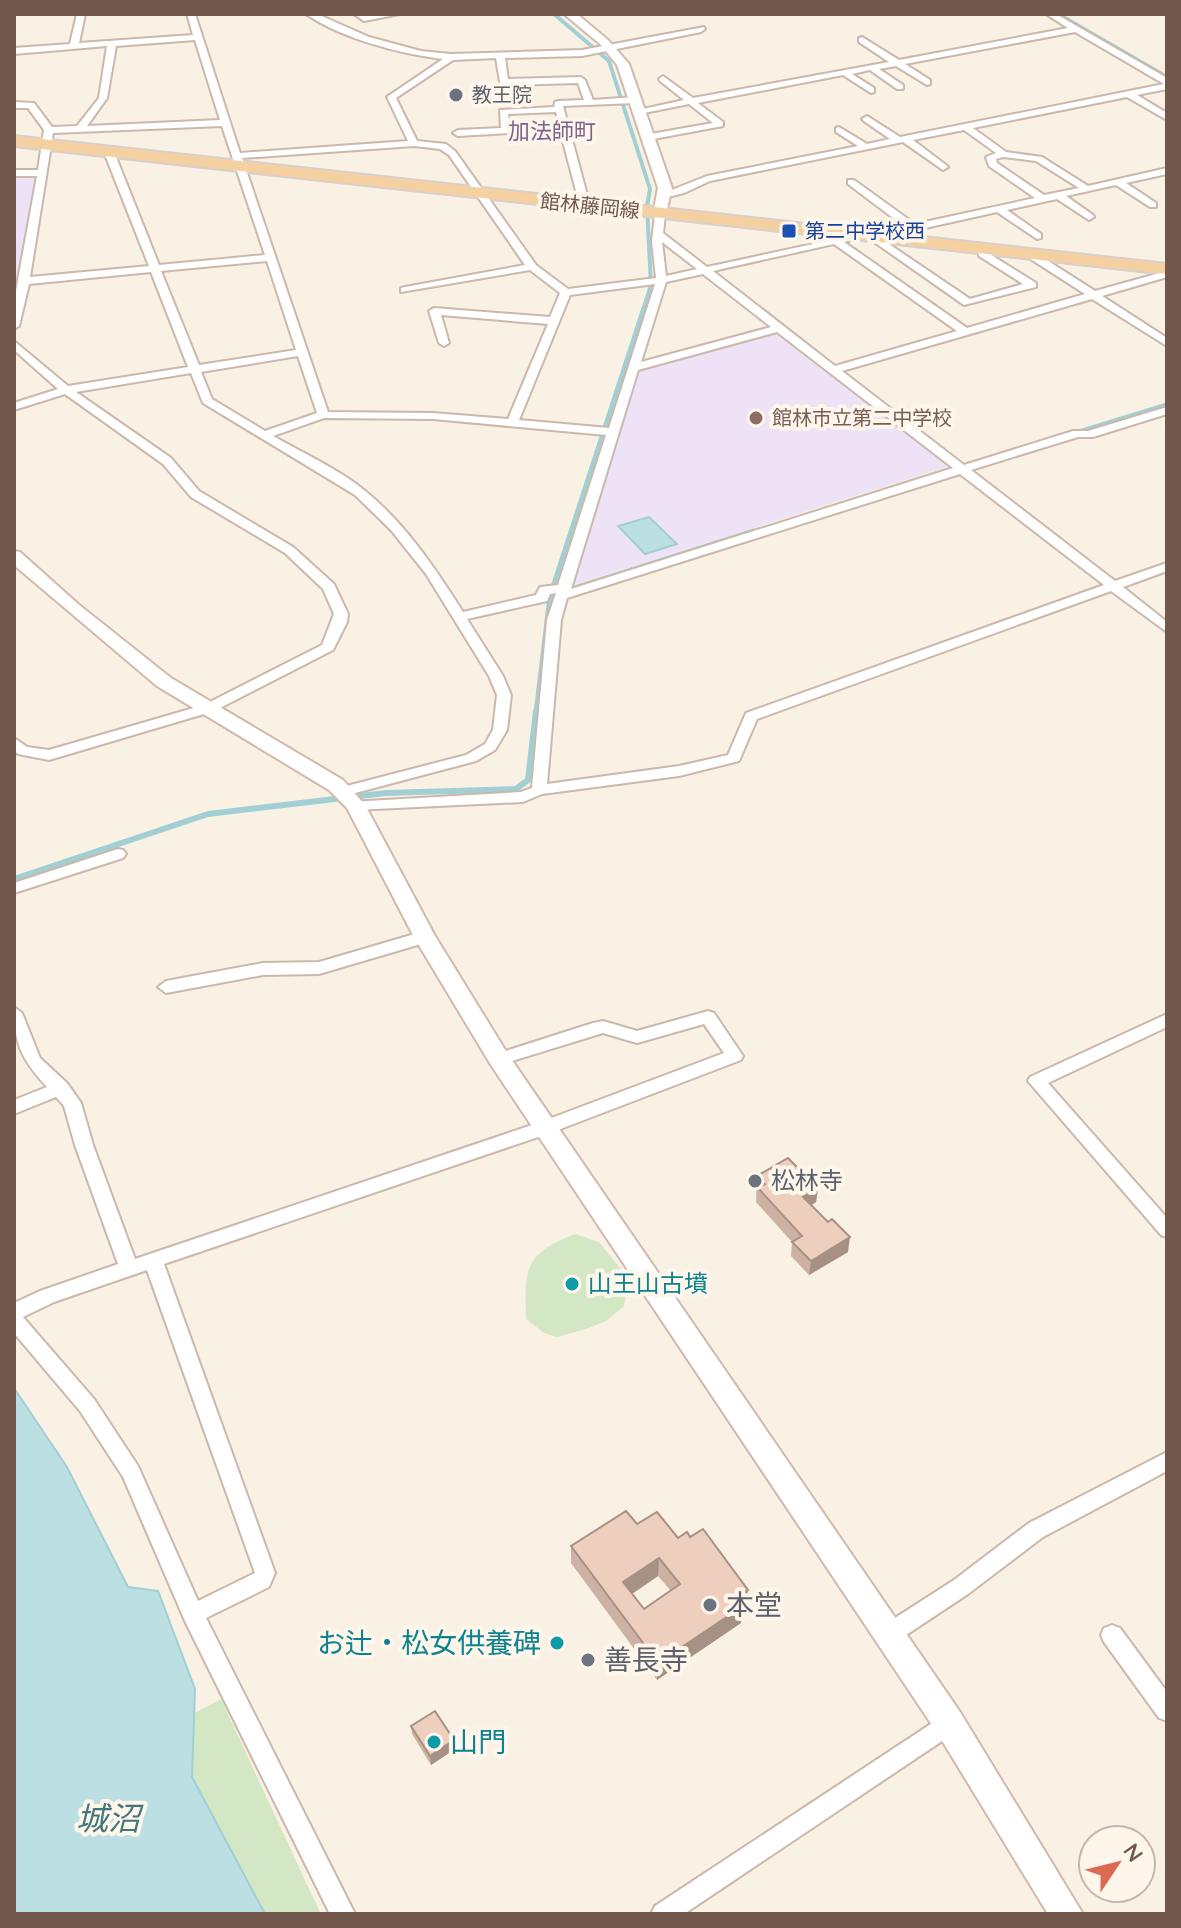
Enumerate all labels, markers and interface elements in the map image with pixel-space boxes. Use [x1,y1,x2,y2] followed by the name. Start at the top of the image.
[472,82,532,107] place label: 教王院
[447,86,465,104] marker: 教王院
[508,117,596,145] district label: 加法師町
[539,188,641,223] street label: 館林藤岡線
[805,218,925,243] place label: 第二中学校西
[780,222,798,240] marker: 第二中学校西
[772,405,952,430] place label: 館林市立第二中学校
[747,409,765,427] marker: 館林市立第二中学校
[771,1165,843,1195] place label: 松林寺
[746,1172,764,1190] marker: 松林寺
[588,1268,708,1298] place label: 山王山古墳
[563,1275,581,1293] marker: 山王山古墳
[726,1587,782,1622] place label: 本堂
[701,1596,719,1614] marker: 本堂
[317,1625,541,1660] place label: お辻・松女供養碑
[548,1634,566,1652] marker: お辻・松女供養碑
[604,1642,688,1677] place label: 善長寺
[579,1651,597,1669] marker: 善長寺
[450,1724,506,1759] place label: 山門
[425,1733,443,1751] marker: 山門
[76,1798,144,1838] water label: 城沼
[1077,1824,1157,1904] north arrow
[1117,1838,1149,1867] text: N

